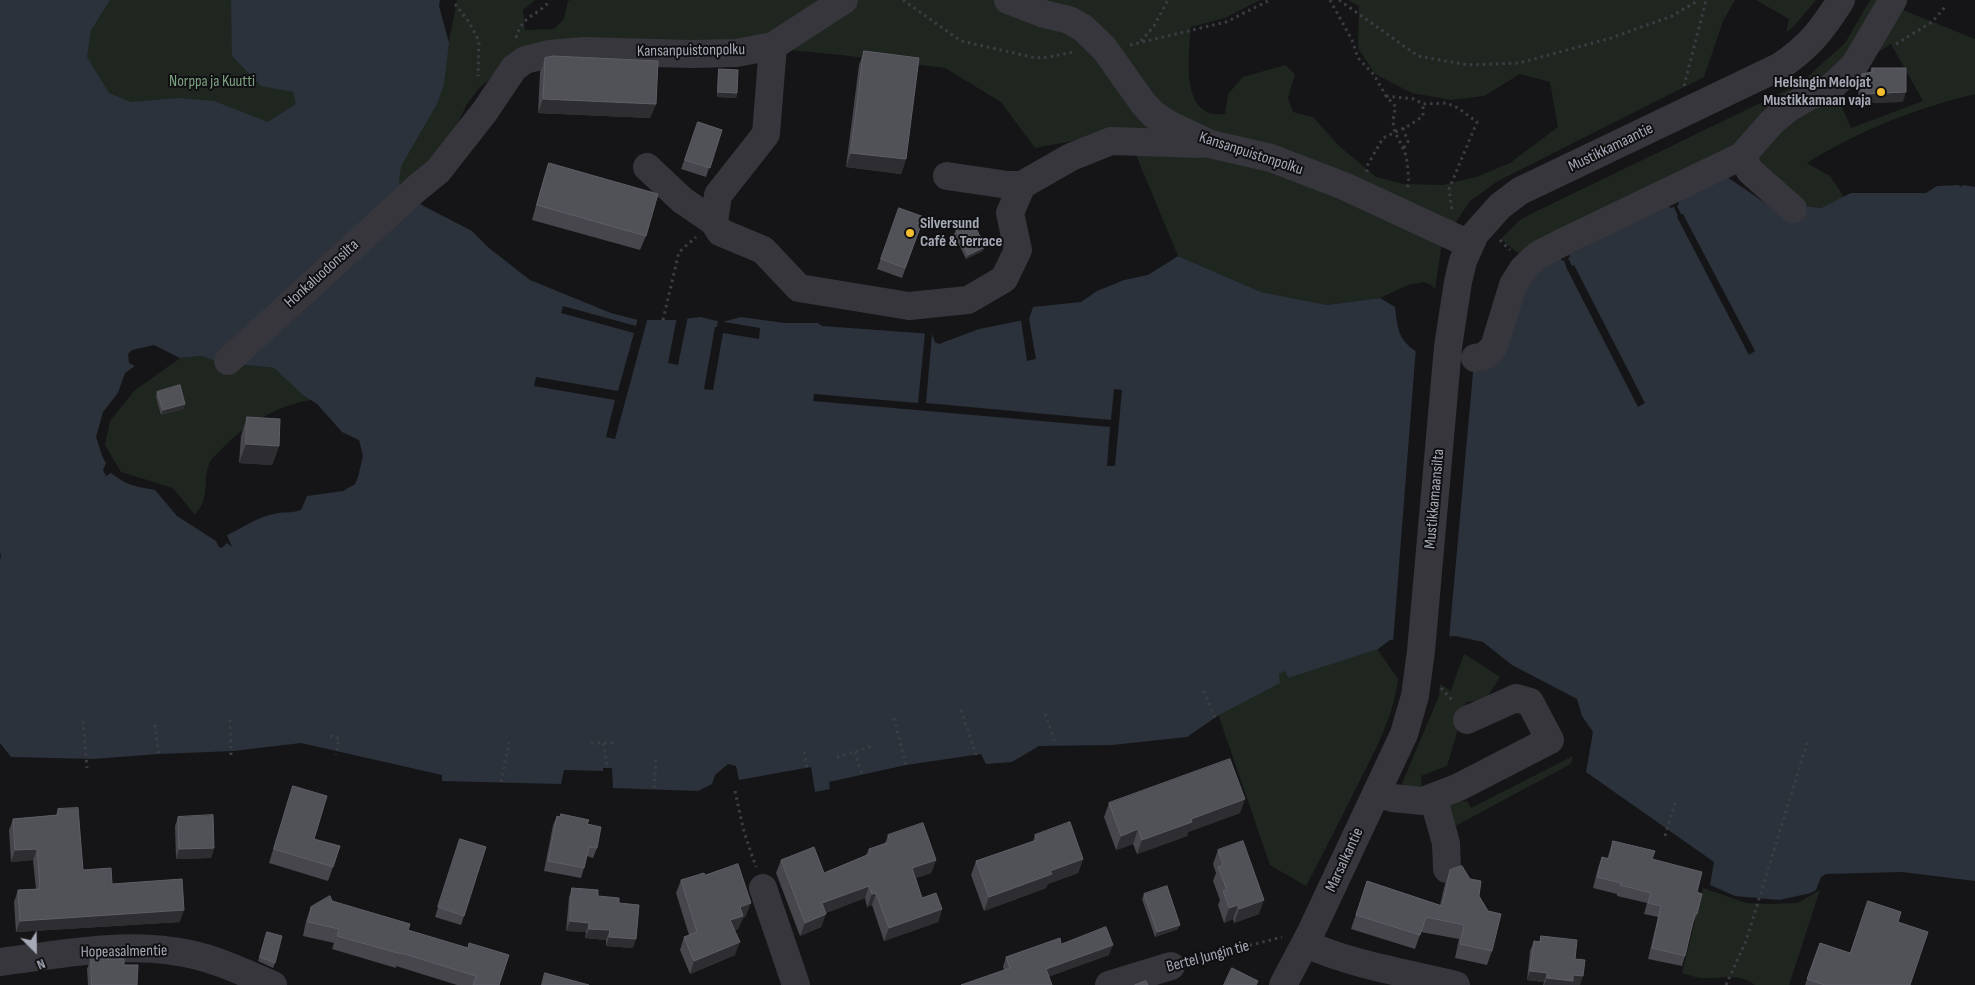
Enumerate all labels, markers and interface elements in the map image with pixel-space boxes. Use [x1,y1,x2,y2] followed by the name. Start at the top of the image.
[637,40,745,62] street label: Kansanpuistonpolku
[169,72,255,92] park label: Norppa ja Kuutti
[1763,73,1871,111] place label: Helsingin Melojat Mustikkamaan vaja
[1875,86,1887,98] marker: Helsingin Melojat Mustikkamaan vaja
[1565,119,1657,177] street label: Mustikkamaantie
[1197,128,1305,180] street label: Kansanpuistonpolku
[920,214,1002,252] place label: Silversund Café & Terrace
[904,227,916,239] marker: Silversund Café & Terrace
[281,236,363,312] street label: Honkaluodonsilta
[1421,448,1449,550] street label: Mustikkamaansilta
[1322,825,1368,895] street label: Marsalkantie
[10,925,60,975] north arrow
[1165,937,1251,977] street label: Bertel Jungin tie
[80,942,168,962] street label: Hopeasalmentie
[34,955,48,974] text: N

